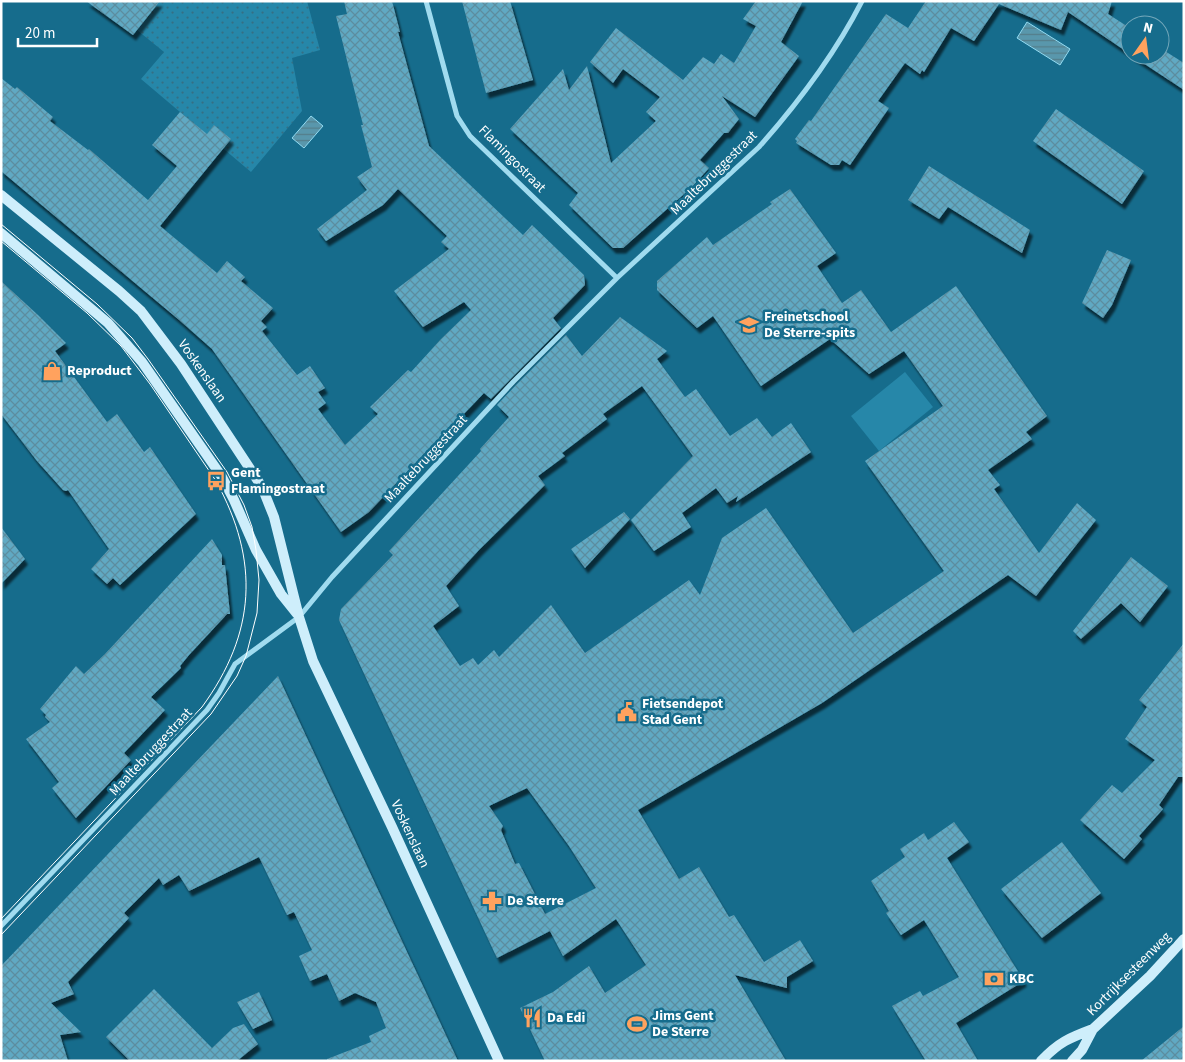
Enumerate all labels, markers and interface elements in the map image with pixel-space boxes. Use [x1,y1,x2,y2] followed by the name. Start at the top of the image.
[18,15,96,47] scale bar
[1120,15,1170,65] north arrow
[1141,18,1155,39] text: N
[25,23,55,44] text: 20 m
[474,121,550,197] street label: Flamingostraat
[666,126,762,220] street label: Maaltebruggestraat
[764,307,855,343] place label: Freinetschool De Sterre-spits
[738,314,760,336] school or university icon: Freinetschool De Sterre-spits
[173,335,231,407] street label: Voskenslaan
[41,360,63,382] shop icon: Reproduct
[67,361,132,381] place label: Reproduct
[380,410,472,507] street label: Maaltebruggestraat
[231,463,325,499] place label: Gent Flamingostraat
[205,470,227,492] bus stop icon: Gent Flamingostraat
[642,694,724,730] place label: Fietsendepot Stad Gent
[616,701,638,723] public building icon: Fietsendepot Stad Gent
[105,703,197,800] street label: Maaltebruggestraat
[386,797,434,871] street label: Voskenslaan
[481,890,503,912] pharmacy icon: De Sterre
[507,891,564,911] place label: De Sterre
[1082,927,1176,1021] street label: Kortrijksesteenweg
[983,968,1005,990] bank icon: KBC
[1009,969,1034,989] place label: KBC
[652,1006,714,1042] place label: Jims Gent De Sterre
[521,1007,543,1029] restaurant icon: Da Edi
[547,1008,586,1028] place label: Da Edi
[626,1013,648,1035] sports icon: Jims Gent De Sterre

